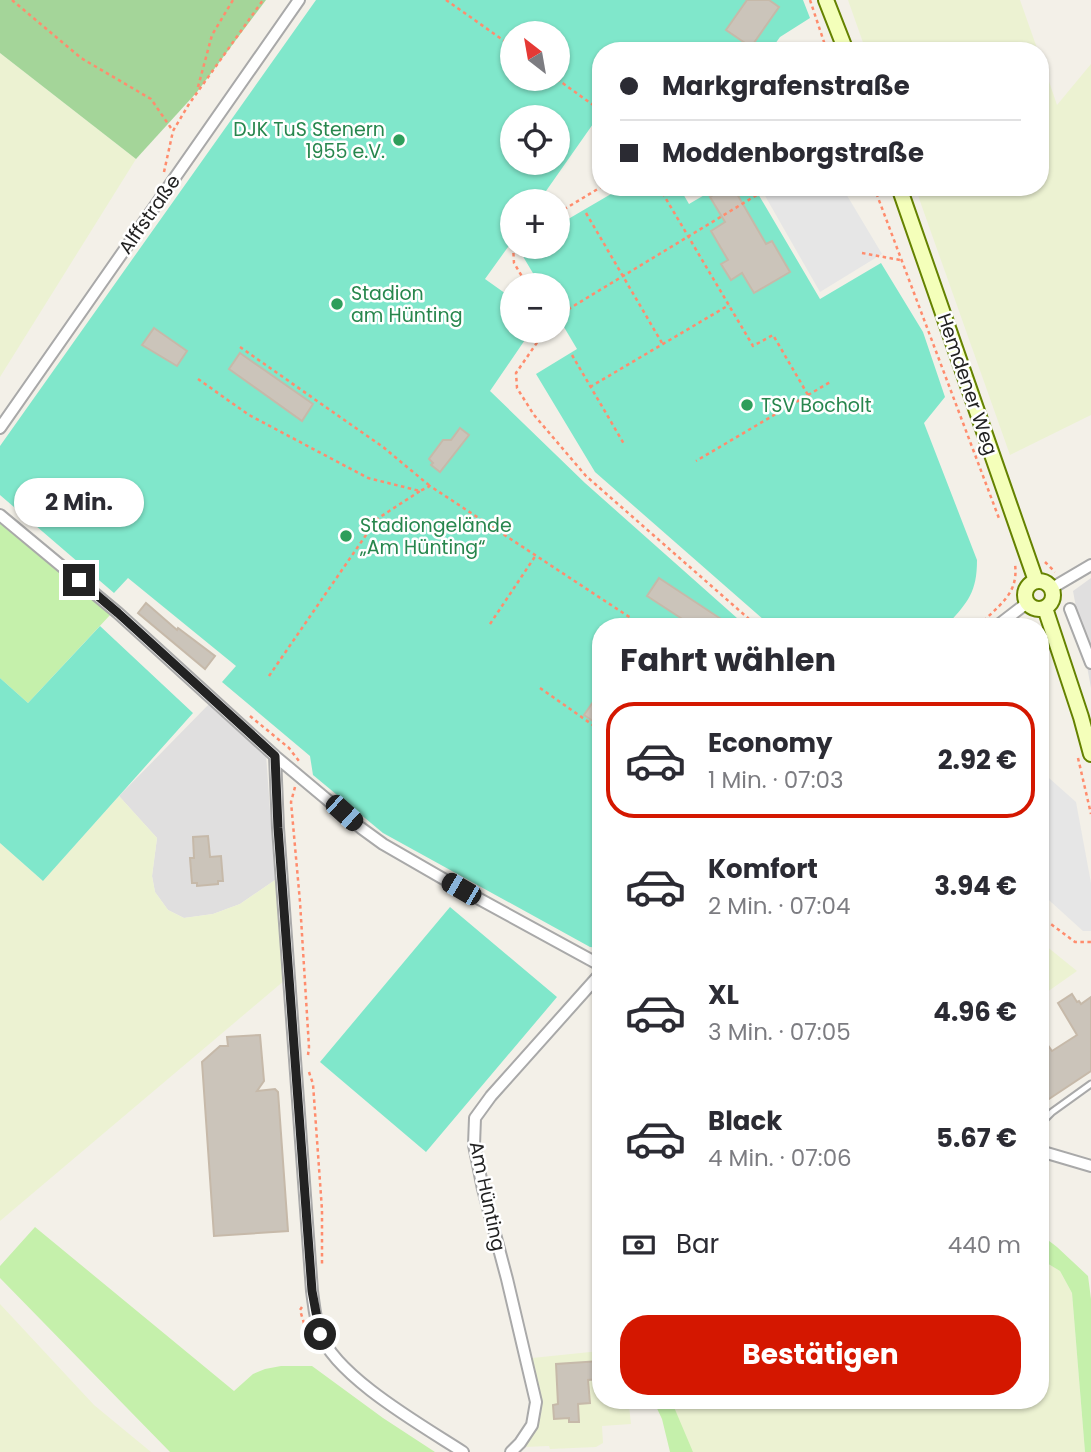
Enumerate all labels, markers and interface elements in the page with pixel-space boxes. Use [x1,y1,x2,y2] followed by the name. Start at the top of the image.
[500,21,570,91] north arrow
[500,21,570,343] map controls
[662,68,910,104] text: Markgrafenstraße
[500,105,570,175] button: locate
[233,116,385,165] place label: DJK TuS Stenern 1955 e.V.
[391,132,407,148] marker: DJK TuS Stenern 1955 e.V.
[662,135,924,171] text: Moddenborgstraße
[112,169,187,259] street label: Alffstraße
[500,189,570,259] button: +
[500,273,570,343] button: −
[351,280,463,329] place label: Stadion am Hünting
[329,296,345,312] marker: Stadion am Hünting
[931,310,1004,459] street label: Hemdener Weg
[761,392,872,419] place label: TSV Bocholt
[739,397,755,413] marker: TSV Bocholt
[14,478,144,528] callout: 2 Min.
[45,486,113,518] text: 2 Min.
[359,512,512,561] place label: Stadiongelände „Am Hünting“
[338,528,354,544] marker: Stadiongelände „Am Hünting“
[63,564,95,596] route end
[620,637,836,682] text: Fahrt wählen
[708,725,832,761] text: Economy
[624,729,687,792] icon: car
[938,742,1017,778] text: 2.92 €
[708,764,844,796] text: 1 Min. · 07:03
[322,791,367,835] car
[708,851,818,887] text: Komfort
[624,855,687,918] icon: car
[934,868,1017,904] text: 3.94 €
[438,869,485,909] car
[708,890,850,922] text: 2 Min. · 07:04
[708,977,739,1013] text: XL
[624,981,687,1044] icon: car
[933,994,1017,1030] text: 4.96 €
[708,1016,851,1048] text: 3 Min. · 07:05
[708,1103,782,1139] text: Black
[624,1107,687,1170] icon: car
[936,1120,1017,1156] text: 5.67 €
[463,1139,512,1253] street label: Am Hünting
[708,1142,852,1174] text: 4 Min. · 07:06
[620,1226,658,1264] icon: cash
[676,1226,719,1262] text: Bar
[948,1229,1021,1261] text: 440 m
[620,1315,1021,1395] button: Bestätigen
[304,1318,336,1350] route start

